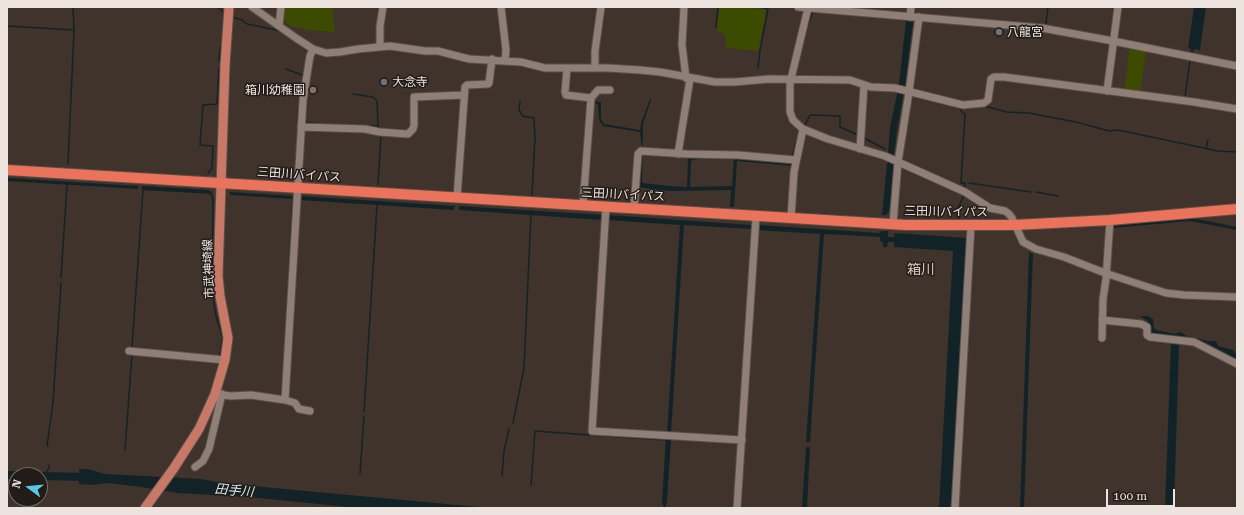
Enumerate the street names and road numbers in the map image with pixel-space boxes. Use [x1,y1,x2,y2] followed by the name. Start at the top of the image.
[257,165,341,185] street label: 三田川バイパス
[581,186,665,204] street label: 三田川バイパス
[904,204,988,220] street label: 三田川バイパス
[201,239,217,299] street label: 市武神埼線

